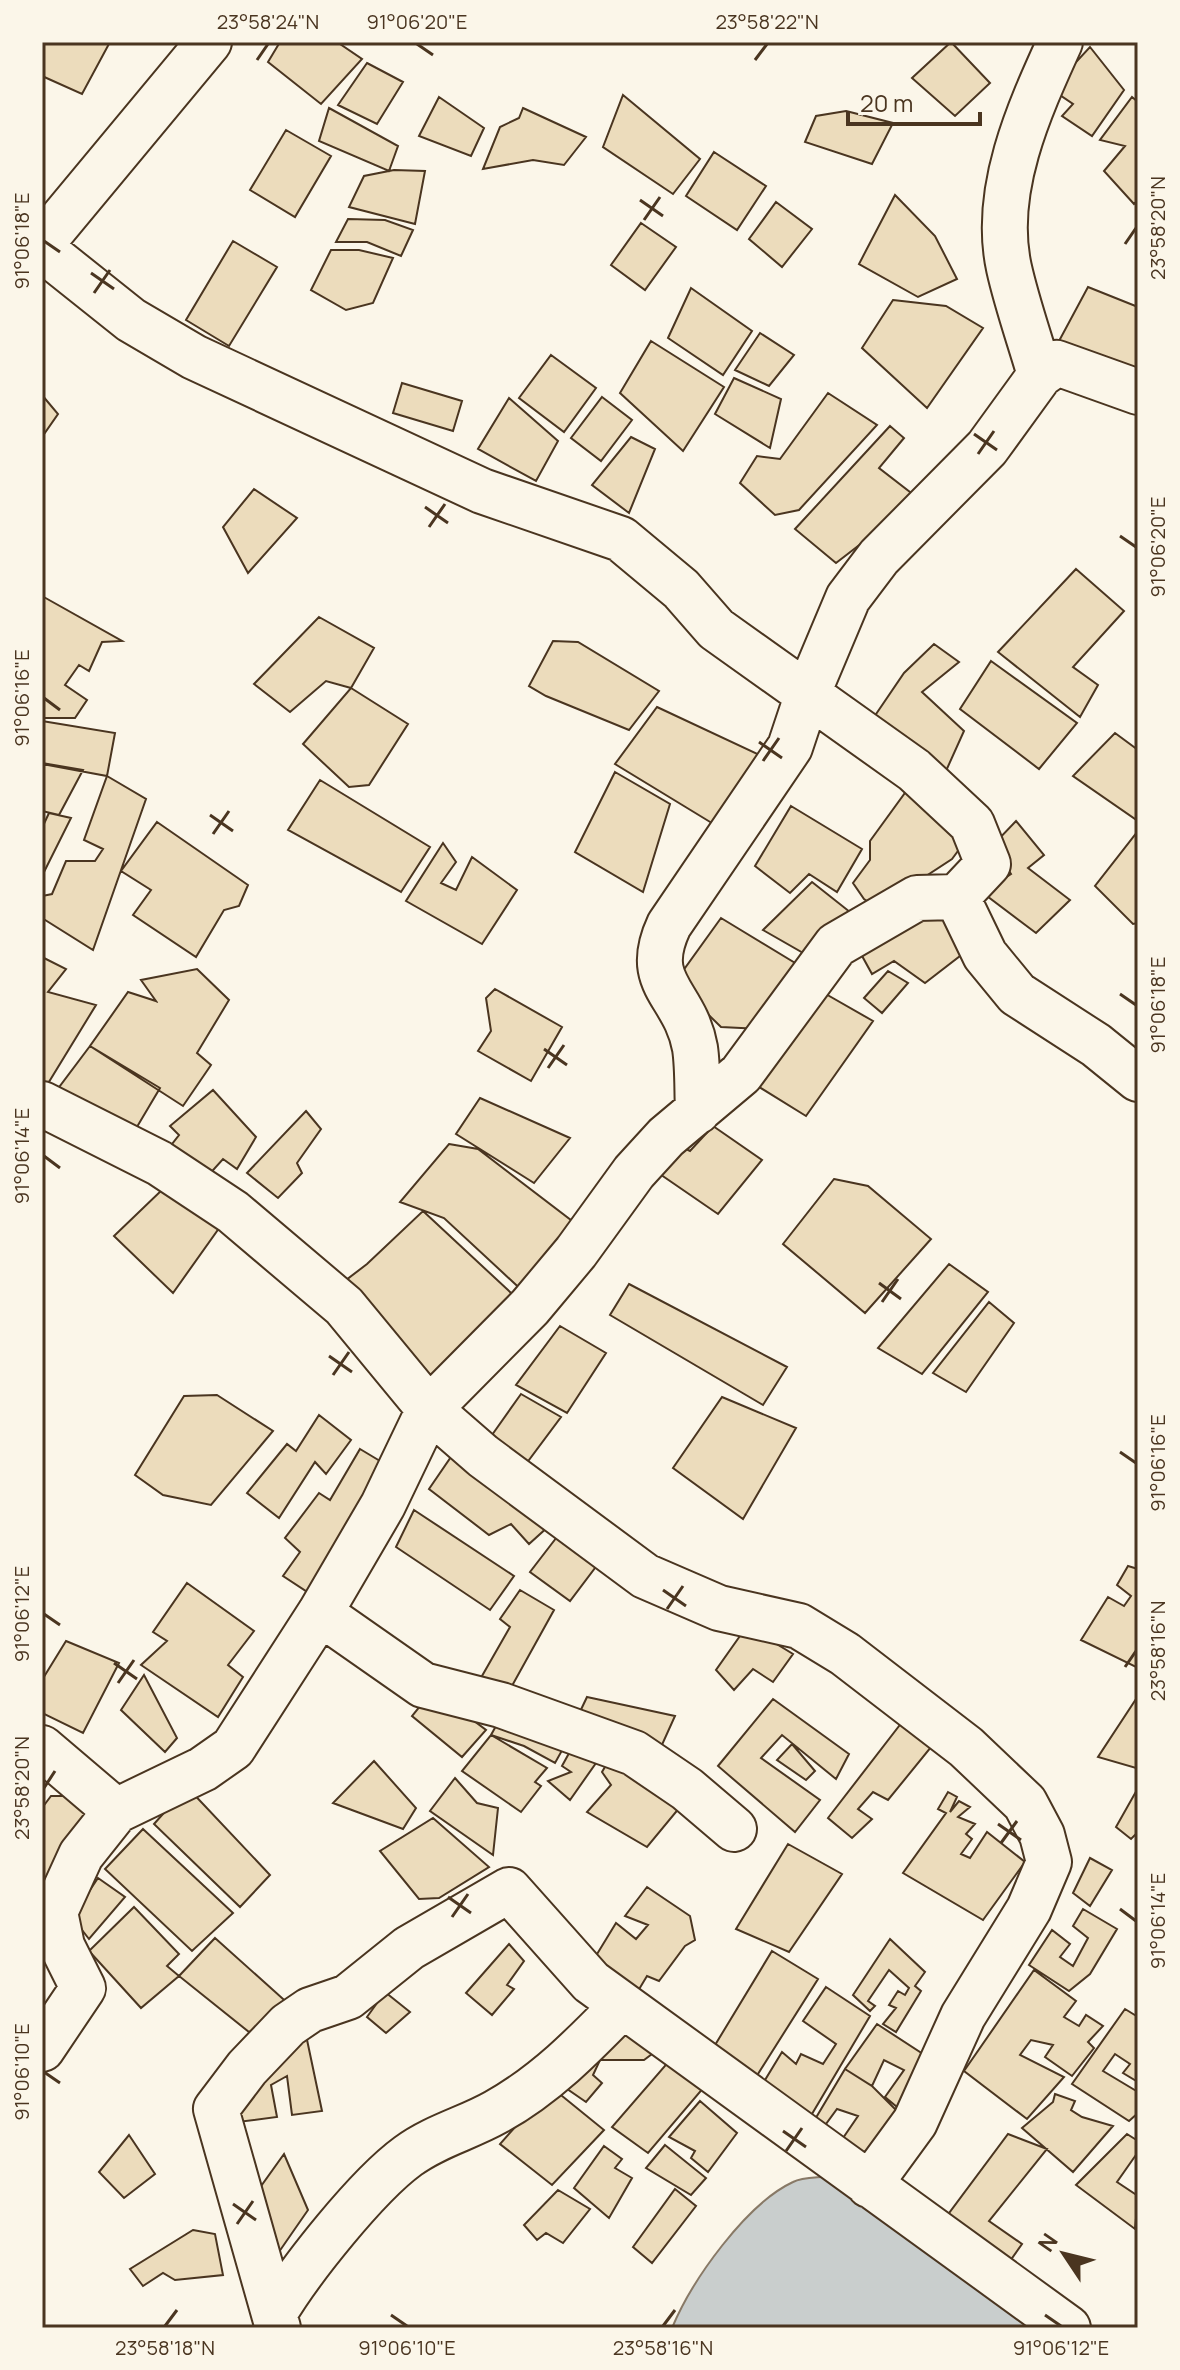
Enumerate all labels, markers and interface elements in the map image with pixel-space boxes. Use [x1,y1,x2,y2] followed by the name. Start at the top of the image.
[217,8,319,35] text: 23°58'24"N
[367,8,467,35] text: 91°06'20"E
[715,8,819,35] text: 23°58'22"N
[848,76,980,126] scale bar
[860,86,913,119] text: 20 m
[1144,176,1171,280] text: 23°58'20"N
[8,193,35,289] text: 91°06'18"E
[1144,497,1171,597] text: 91°06'20"E
[8,649,35,747] text: 91°06'16"E
[1144,957,1171,1053] text: 91°06'18"E
[8,1108,35,1204] text: 91°06'14"E
[1144,1414,1171,1512] text: 91°06'16"E
[8,1566,35,1662] text: 91°06'12"E
[1144,1601,1171,1701] text: 23°58'16"N
[8,1736,35,1840] text: 23°58'20"N
[1144,1873,1171,1969] text: 91°06'14"E
[8,2023,35,2121] text: 91°06'10"E
[1024,2214,1104,2294] north arrow
[1031,2227,1064,2258] text: N
[115,2334,215,2361] text: 23°58'18"N
[358,2334,456,2361] text: 91°06'10"E
[613,2334,713,2361] text: 23°58'16"N
[1013,2334,1109,2361] text: 91°06'12"E

